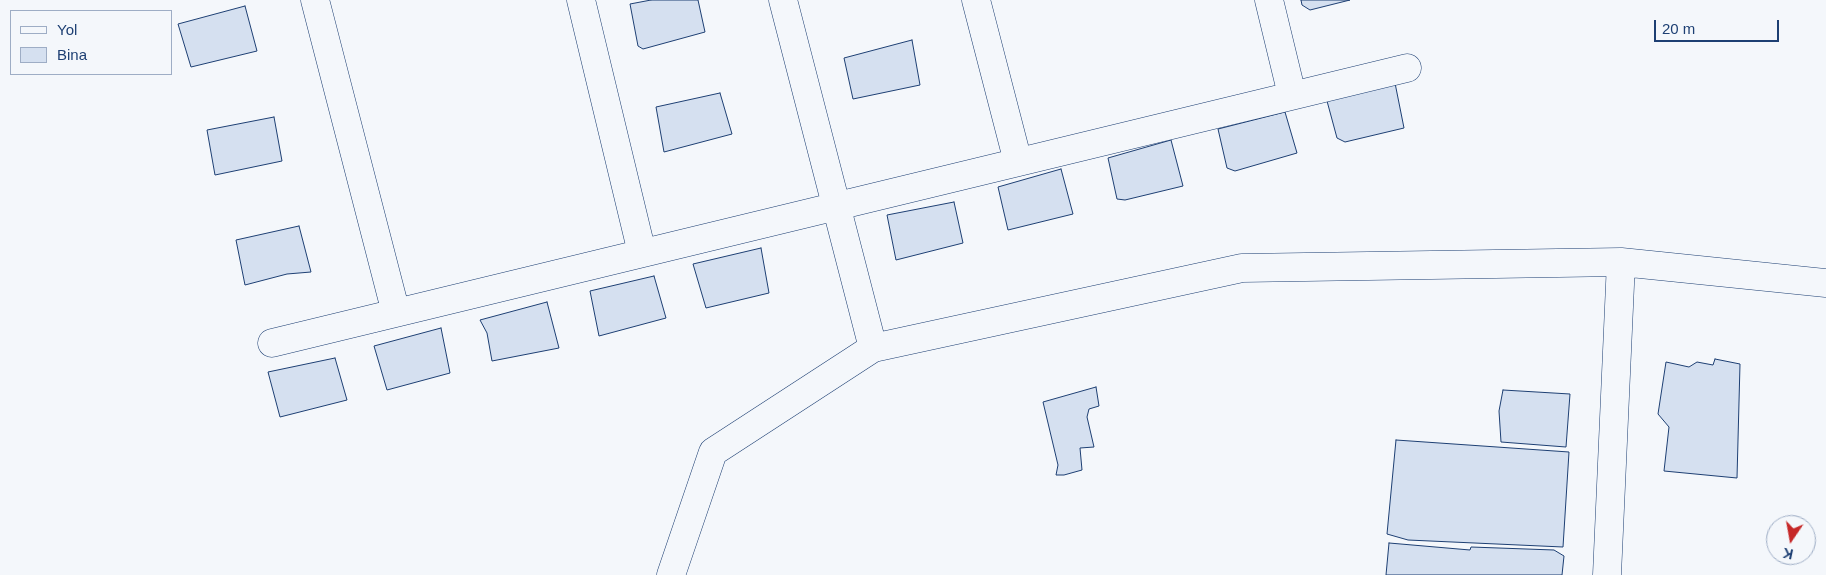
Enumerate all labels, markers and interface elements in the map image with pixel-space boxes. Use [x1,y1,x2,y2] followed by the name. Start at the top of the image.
[10,10,172,75] legend
[1656,10,1781,42] scale bar
[1662,20,1695,37] text: 20 m
[57,21,77,38] text: Yol
[57,46,87,63] text: Bina
[1766,515,1816,565] north arrow
[1781,545,1795,563] text: K

